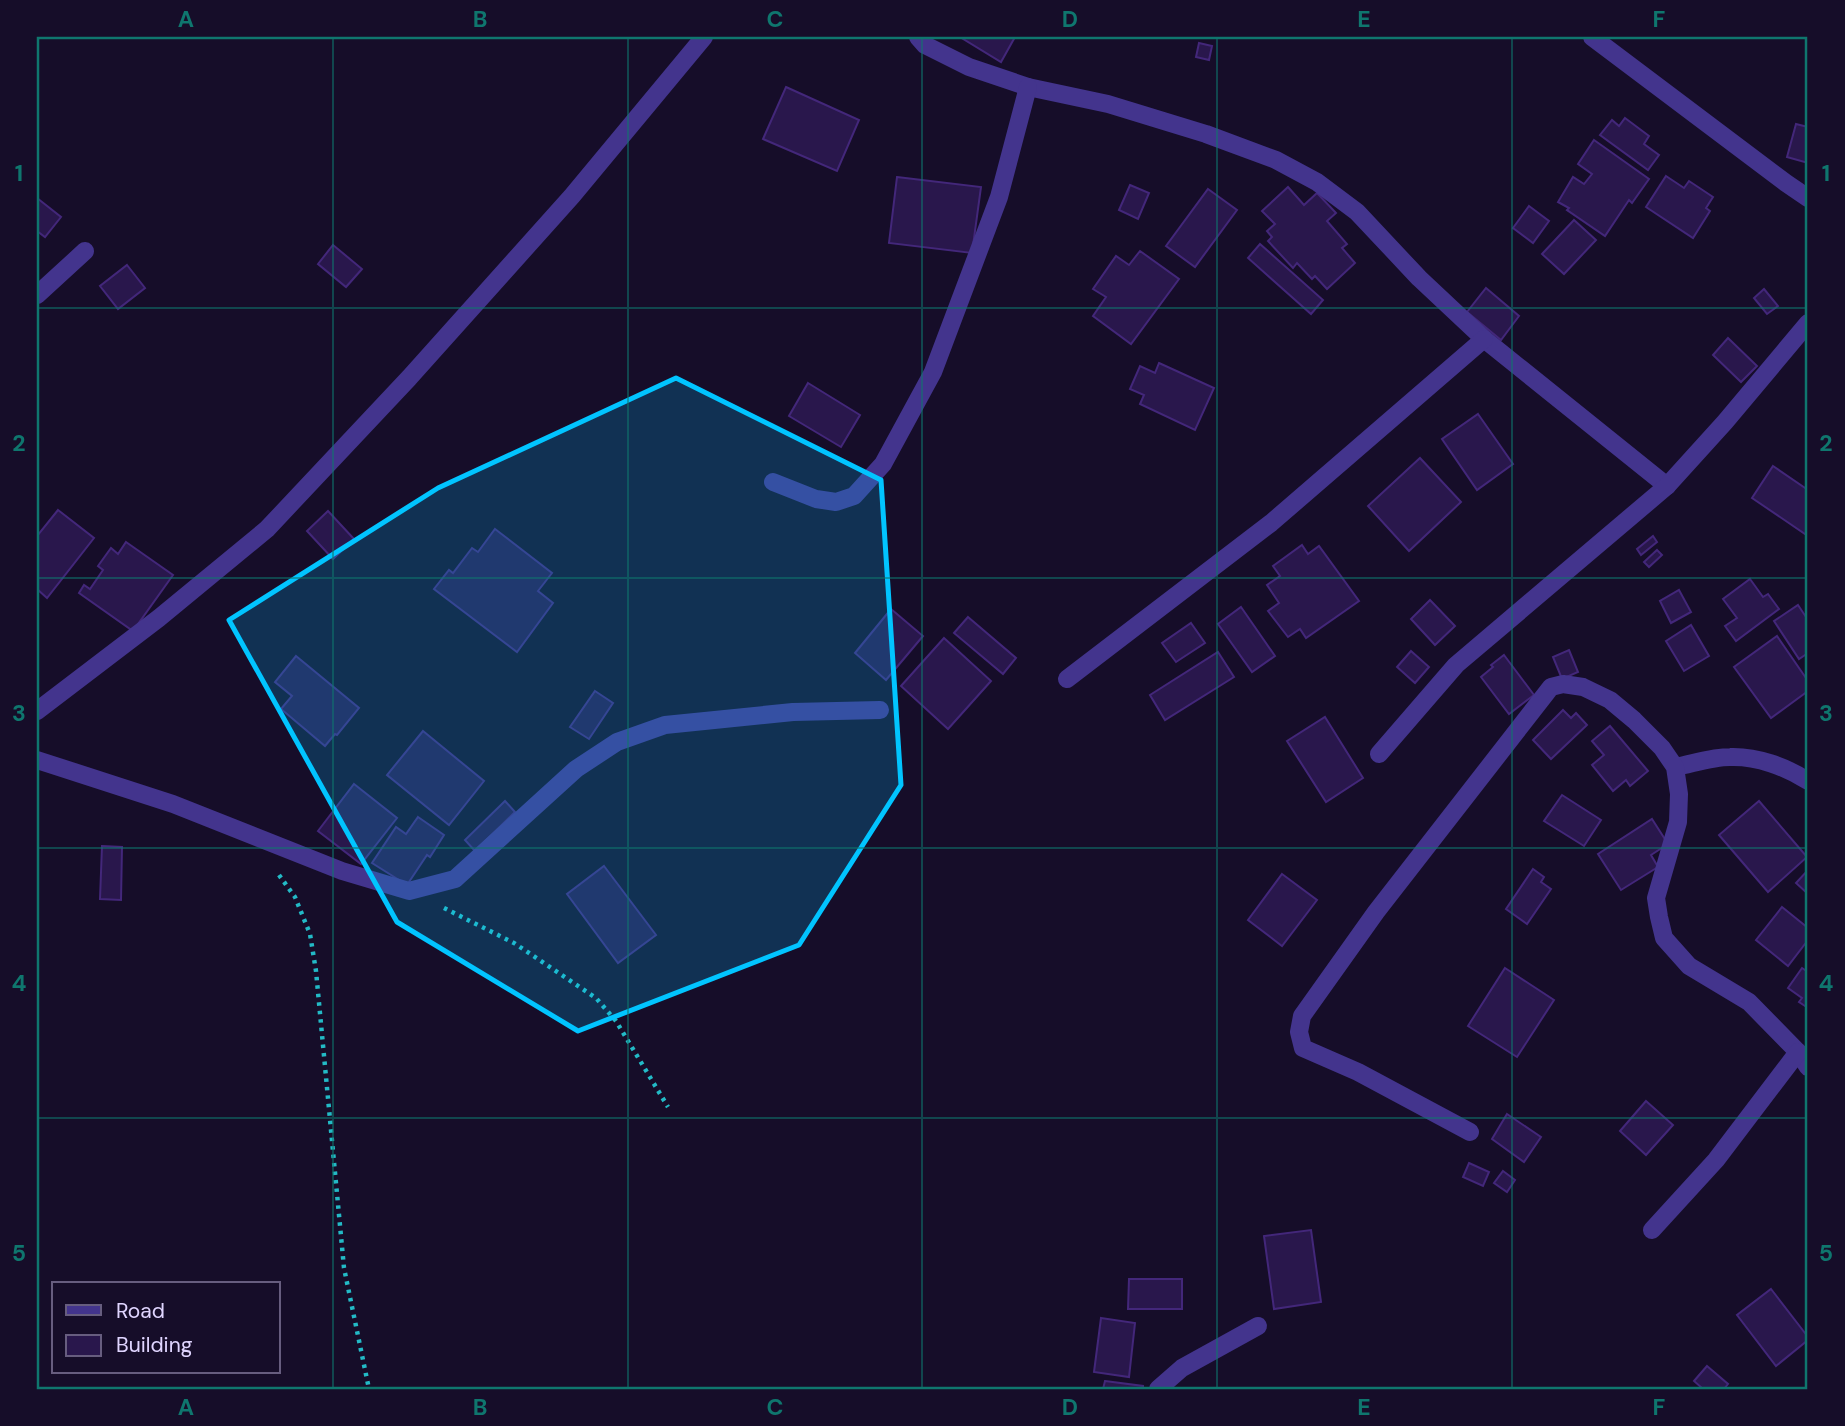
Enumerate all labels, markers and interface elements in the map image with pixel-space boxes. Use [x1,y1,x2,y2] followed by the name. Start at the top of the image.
[178,4,194,34] text: A
[473,4,487,34] text: B
[767,4,783,34] text: C
[1062,4,1078,34] text: D
[1357,4,1371,34] text: E
[1653,4,1666,34] text: F
[15,158,23,188] text: 1
[1822,158,1830,188] text: 1
[12,428,26,458] text: 2
[1819,428,1833,458] text: 2
[12,698,26,728] text: 3
[1819,698,1833,728] text: 3
[12,968,27,998] text: 4
[1819,968,1834,998] text: 4
[12,1238,26,1268] text: 5
[1819,1238,1833,1268] text: 5
[52,1282,280,1374] legend
[116,1297,165,1325] text: Road
[116,1331,193,1359] text: Building
[178,1392,194,1422] text: A
[473,1392,487,1422] text: B
[767,1392,783,1422] text: C
[1062,1392,1078,1422] text: D
[1357,1392,1371,1422] text: E
[1653,1392,1666,1422] text: F

